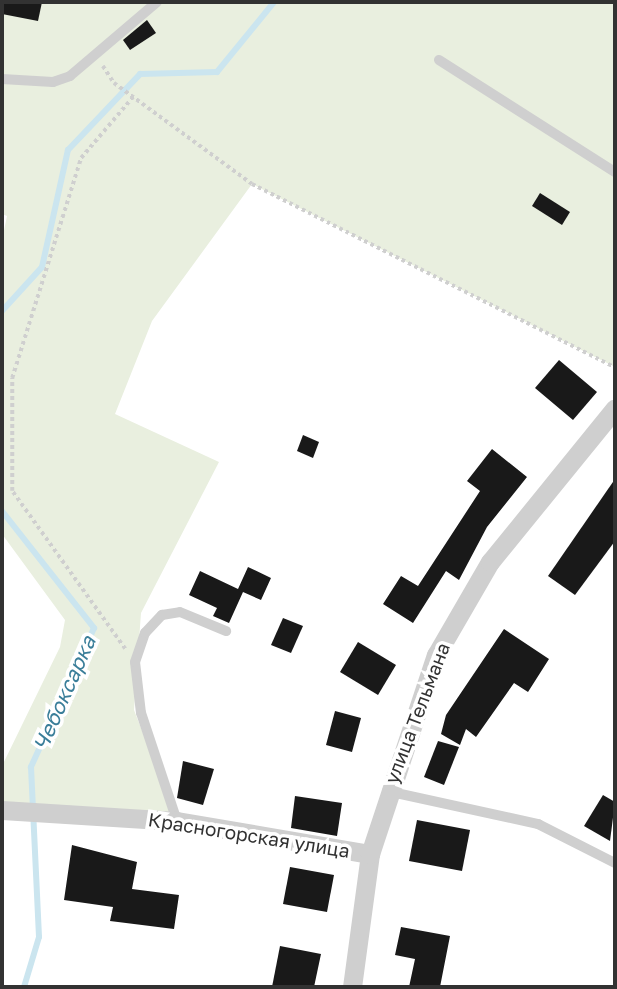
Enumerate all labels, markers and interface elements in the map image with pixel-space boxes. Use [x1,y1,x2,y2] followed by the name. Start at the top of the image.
[27,632,101,754] water label: Чебоксарка
[380,639,454,787] street label: улица Тельмана
[147,808,351,862] street label: Красногорская улица

